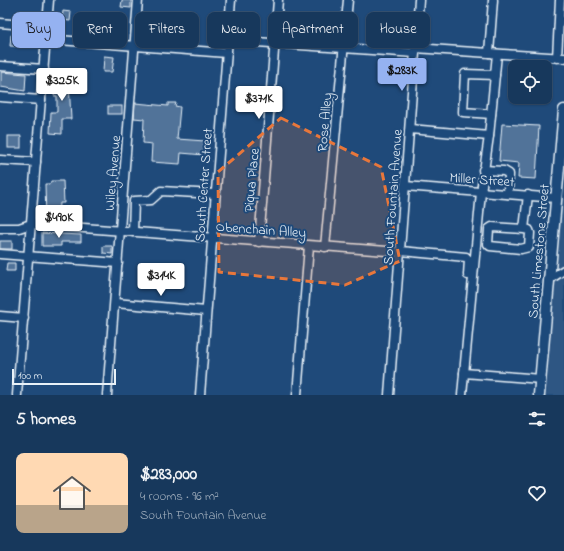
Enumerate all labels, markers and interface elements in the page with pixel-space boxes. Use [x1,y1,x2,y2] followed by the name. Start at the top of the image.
[12,12,65,48] chip: Buy
[73,12,127,48] chip: Rent
[135,12,199,48] chip: Filters
[207,12,260,48] chip: New
[268,12,358,48] chip: Apartment
[366,12,430,48] chip: House
[374,58,430,92] pin: $283K
[508,60,552,104] map controls
[508,60,552,104] button: locate
[387,61,417,80] text: $283K
[34,68,90,102] pin: $325K
[45,71,79,90] text: $325K
[231,86,287,120] pin: $371K
[244,89,274,108] text: $371K
[312,91,340,153] street label: Rose Alley
[190,127,219,243] street label: South Center Street
[378,128,409,266] street label: South Fountain Avenue
[100,134,128,212] street label: Wiley Avenue
[239,146,266,213] street label: Piqua Place
[449,168,515,193] street label: Miller Street
[523,183,556,319] street label: South Limestone Street
[31,205,87,239] pin: $490K
[44,208,74,227] text: $490K
[215,217,307,245] street label: Obenchain Alley
[133,263,189,297] pin: $314K
[146,266,176,285] text: $314K
[12,367,116,386] scale bar
[18,368,42,384] text: 100 m
[16,407,76,432] text: 5 homes
[526,408,548,430] icon: filters
[140,462,197,487] text: $283,000
[48,469,96,517] icon: home
[526,482,548,504] icon: heart
[140,487,219,506] text: 4 rooms · 96 m²
[140,506,266,525] text: South Fountain Avenue

